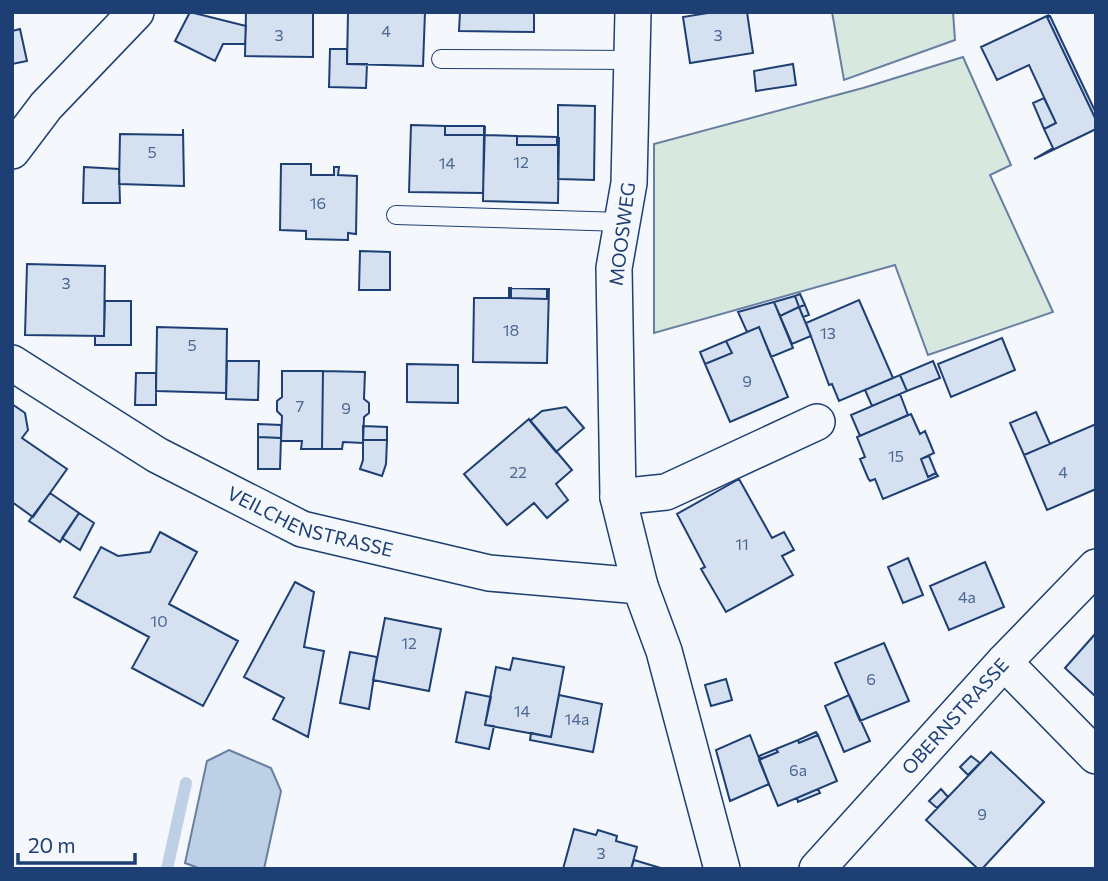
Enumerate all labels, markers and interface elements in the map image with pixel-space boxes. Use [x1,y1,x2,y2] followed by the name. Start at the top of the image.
[381,21,391,40] house number: 4
[274,25,284,44] house number: 3
[713,25,723,44] house number: 3
[147,142,157,161] house number: 5
[513,152,529,171] house number: 12
[439,153,456,172] house number: 14
[604,181,639,287] street label: MOOSWEG
[310,193,326,212] house number: 16
[61,273,71,292] house number: 3
[503,320,519,339] house number: 18
[820,323,836,342] house number: 13
[187,335,197,354] house number: 5
[742,371,752,390] house number: 9
[296,396,304,415] house number: 7
[341,398,351,417] house number: 9
[888,446,904,465] house number: 15
[509,462,527,481] house number: 22
[1058,462,1068,481] house number: 4
[224,481,396,561] street label: VEILCHENSTRASSE
[735,534,749,553] house number: 11
[958,587,976,606] house number: 4a
[150,611,168,630] house number: 10
[401,633,417,652] house number: 12
[896,653,1013,779] street label: OBERNSTRASSE
[866,669,876,688] house number: 6
[514,701,531,720] house number: 14
[565,709,589,728] house number: 14a
[789,760,807,779] house number: 6a
[977,804,987,823] house number: 9
[18,822,135,866] scale bar
[28,832,76,857] text: 20 m
[596,843,606,862] house number: 3

